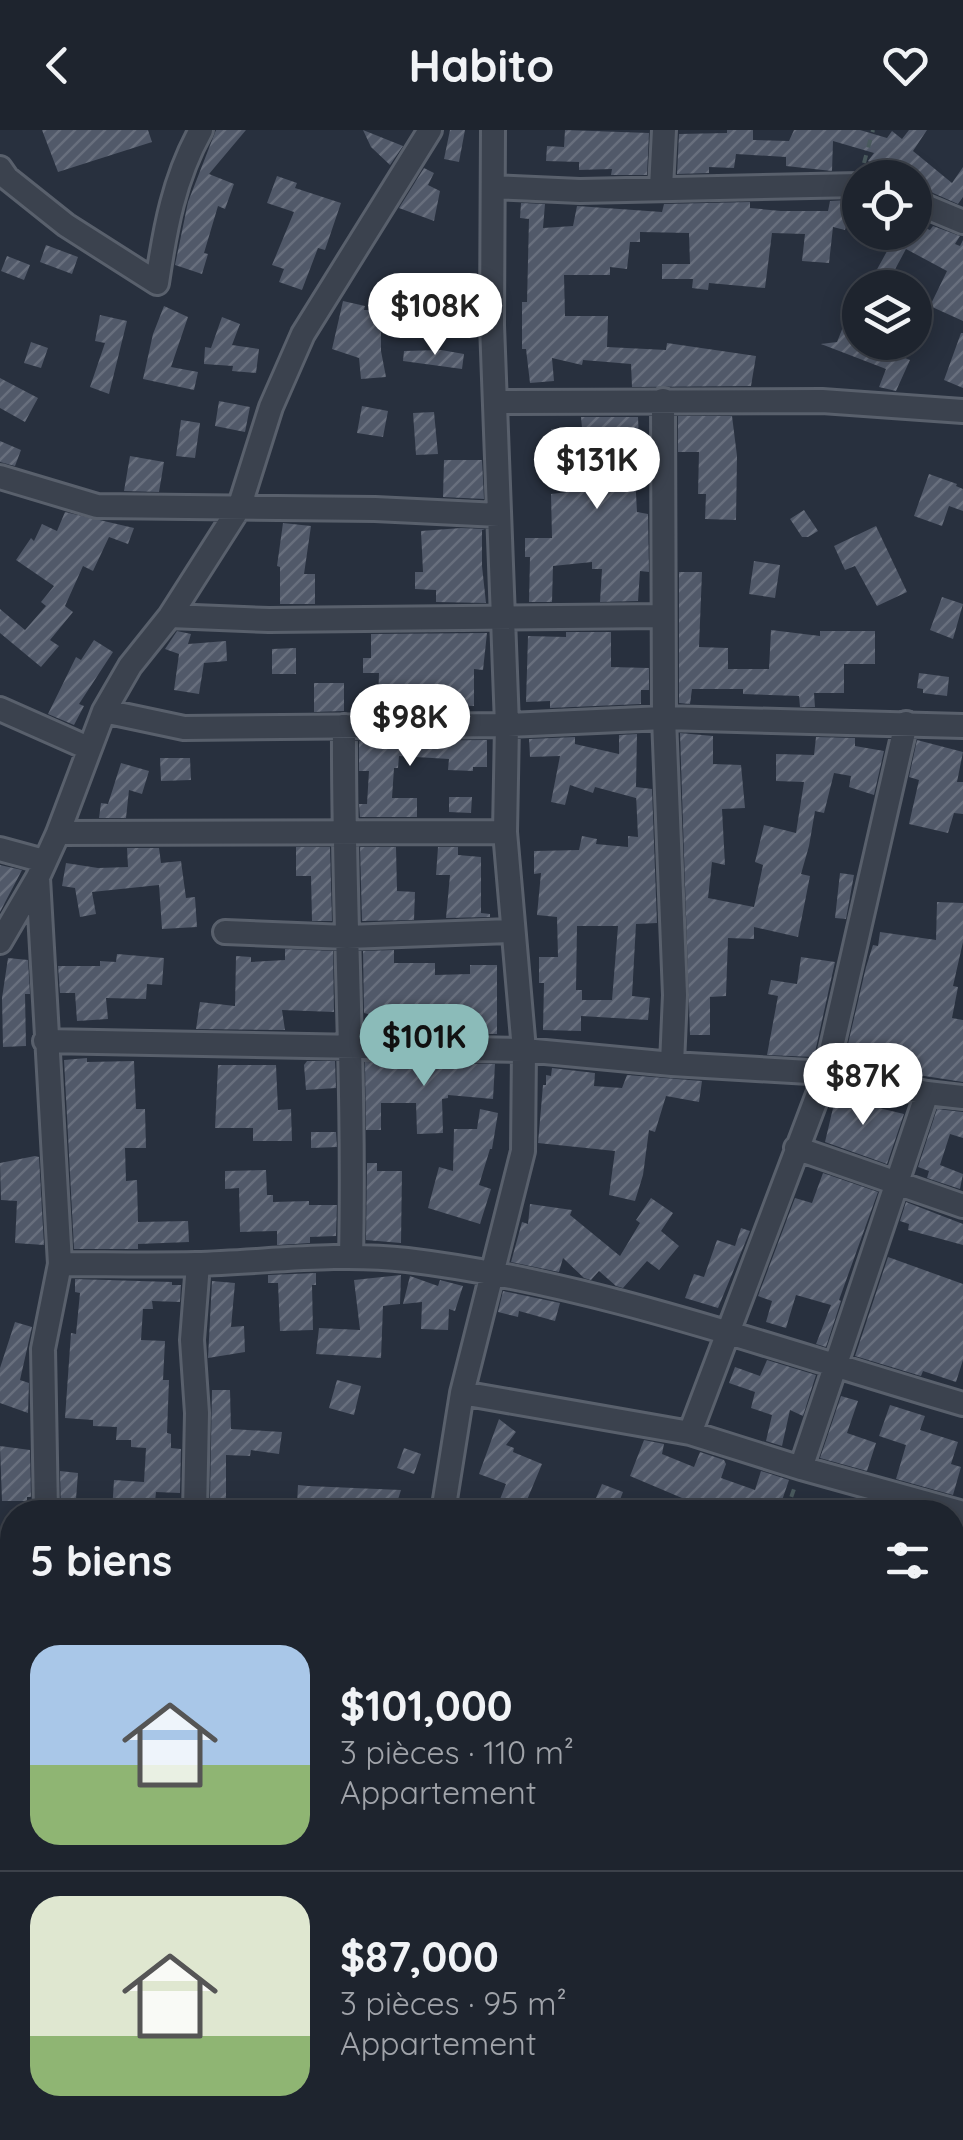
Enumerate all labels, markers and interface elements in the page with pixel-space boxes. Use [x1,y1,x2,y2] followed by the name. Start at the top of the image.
[409,37,554,93] text: Habito
[30,38,85,93] icon: back
[878,38,933,93] icon: heart
[842,160,932,360] map controls
[842,160,932,250] button: locate
[842,270,932,360] button: layers
[365,273,505,358] pin: $108K
[390,285,480,325] text: $108K
[527,427,667,512] pin: $131K
[556,439,638,479] text: $131K
[351,684,469,769] pin: $98K
[372,696,448,736] text: $98K
[354,1004,494,1089] pin: $101K
[382,1016,466,1056] text: $101K
[804,1043,922,1128] pin: $87K
[825,1055,901,1095] text: $87K
[880,1533,935,1588] icon: filters
[30,1534,172,1587] text: 5 biens
[340,1679,512,1732] text: $101,000
[110,1685,230,1805] icon: home
[340,1732,574,1772] text: 3 pièces · 110 m²
[340,1772,537,1812] text: Appartement
[340,1930,499,1983] text: $87,000
[110,1936,230,2056] icon: home
[340,1983,567,2023] text: 3 pièces · 95 m²
[340,2023,537,2063] text: Appartement

